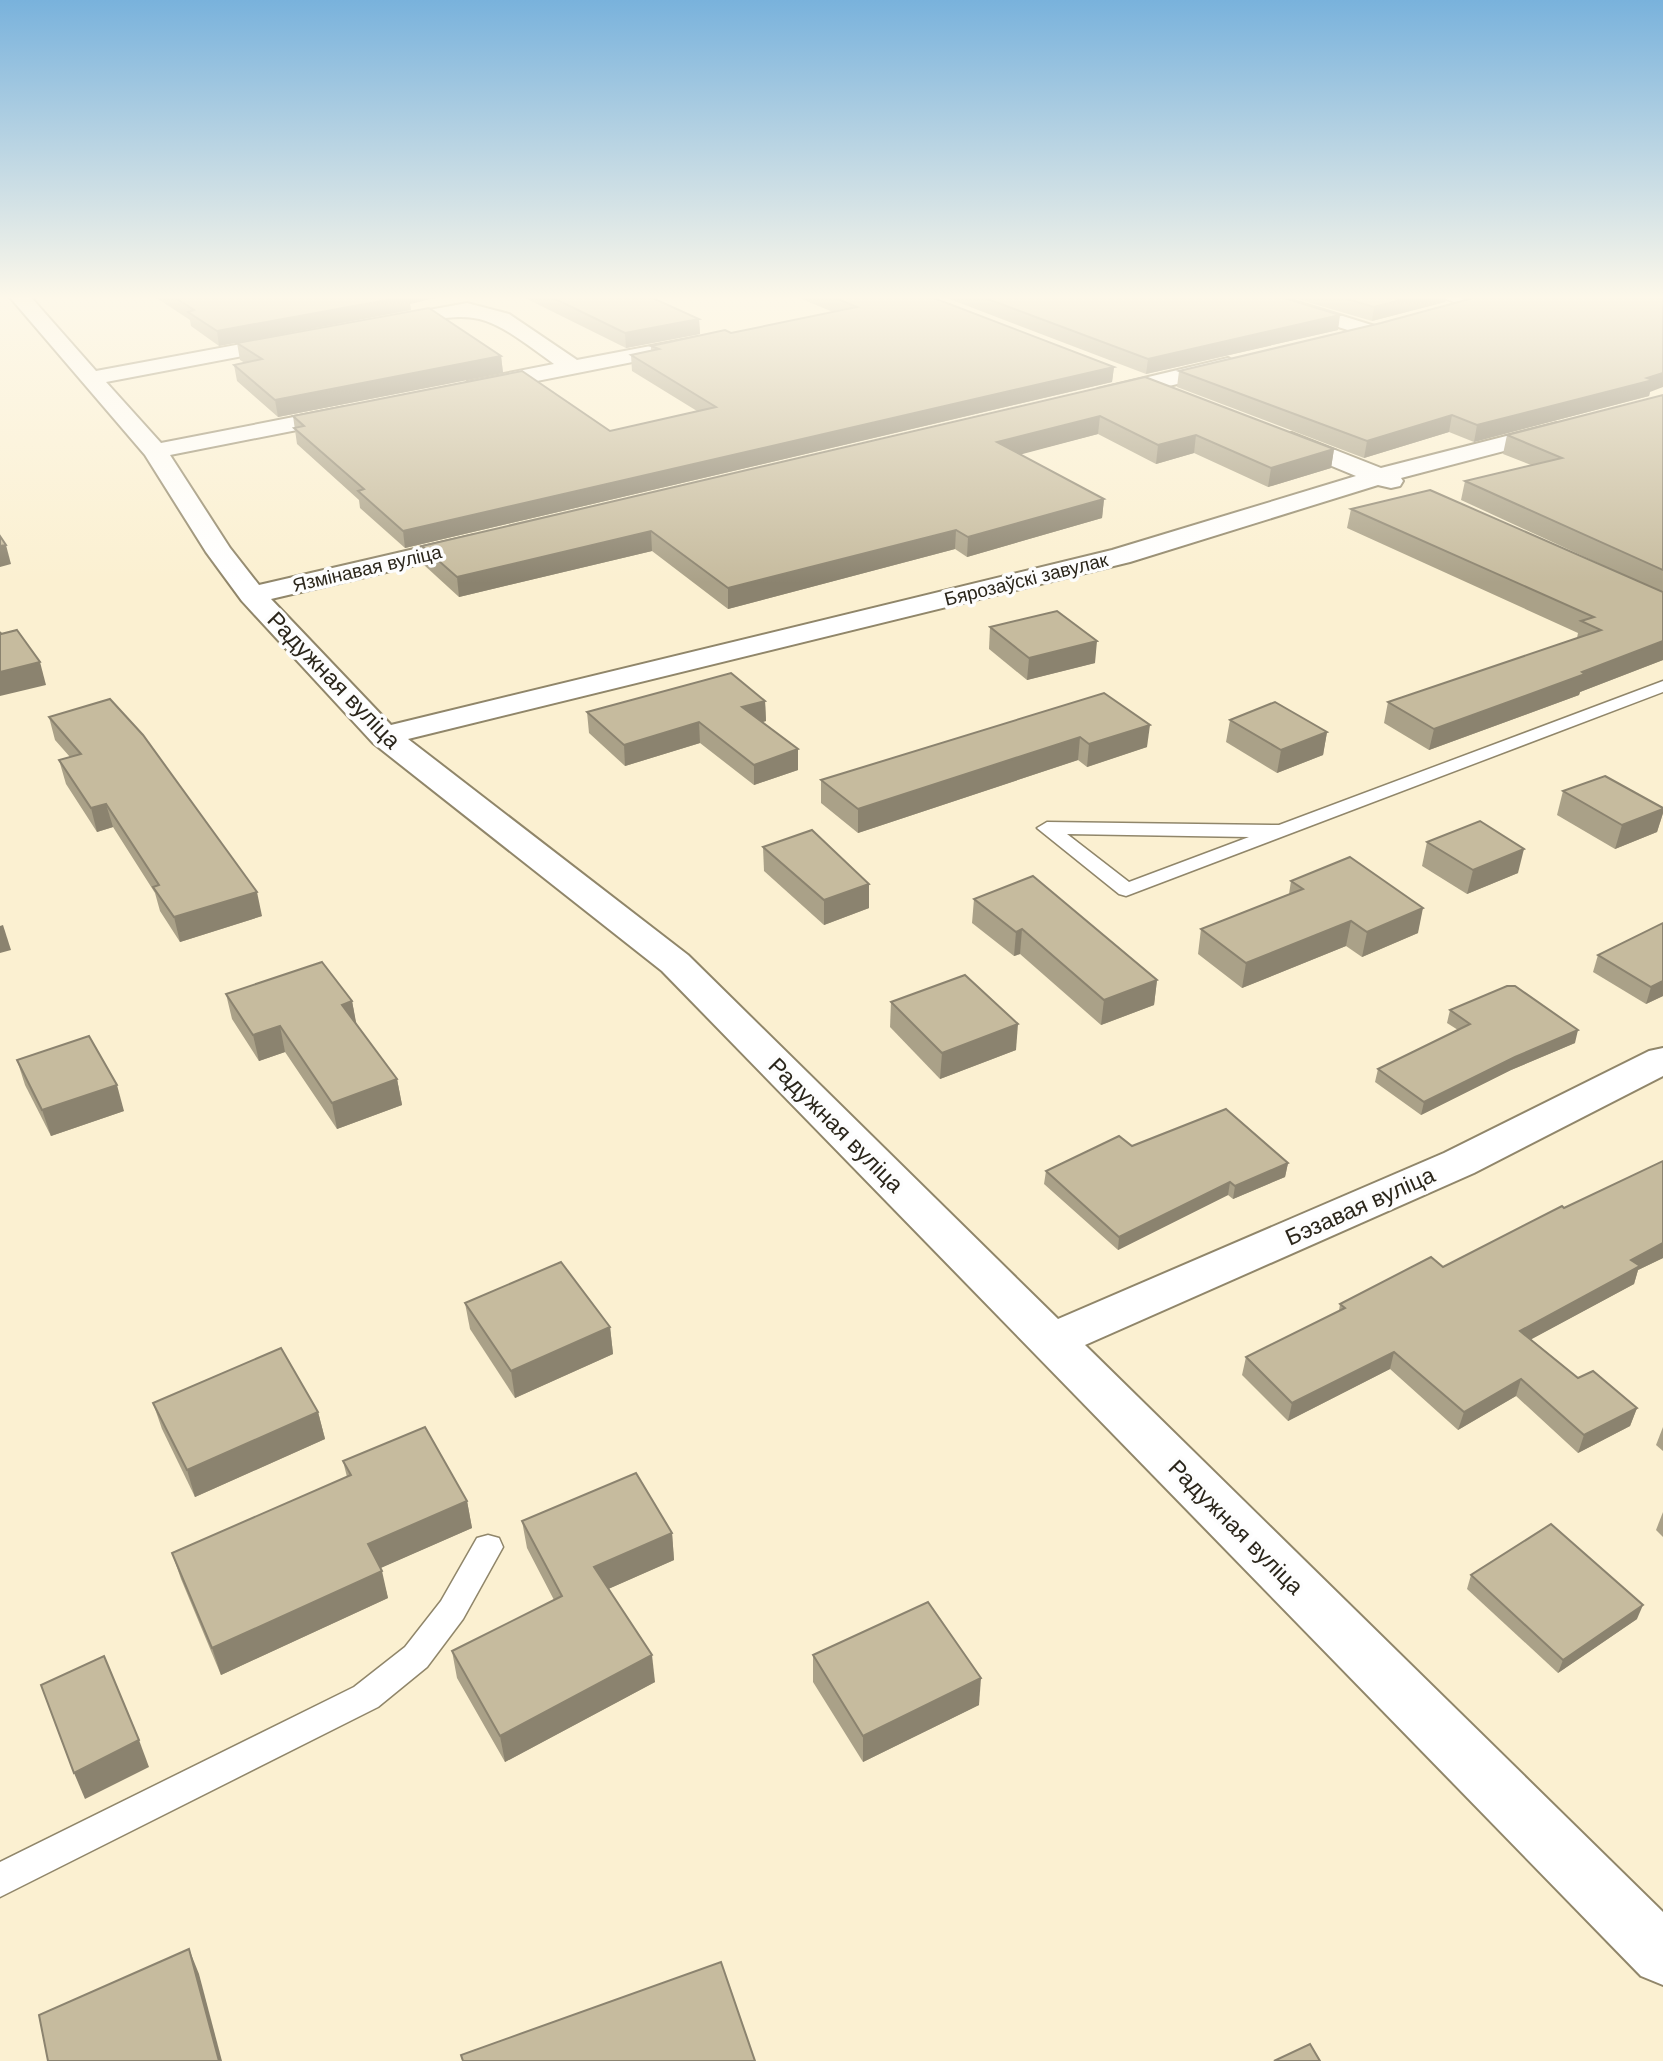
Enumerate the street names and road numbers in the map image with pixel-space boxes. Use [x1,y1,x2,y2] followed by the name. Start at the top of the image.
[291,541,444,596] street label: Язмінавая вуліца
[942,549,1111,610] street label: Бярозаўскі завулак
[262,606,406,754] street label: Радужная вуліца
[763,1052,909,1198] street label: Радужная вуліца
[1281,1161,1439,1251] street label: Бэзавая вуліца
[1163,1454,1309,1600] street label: Радужная вуліца

